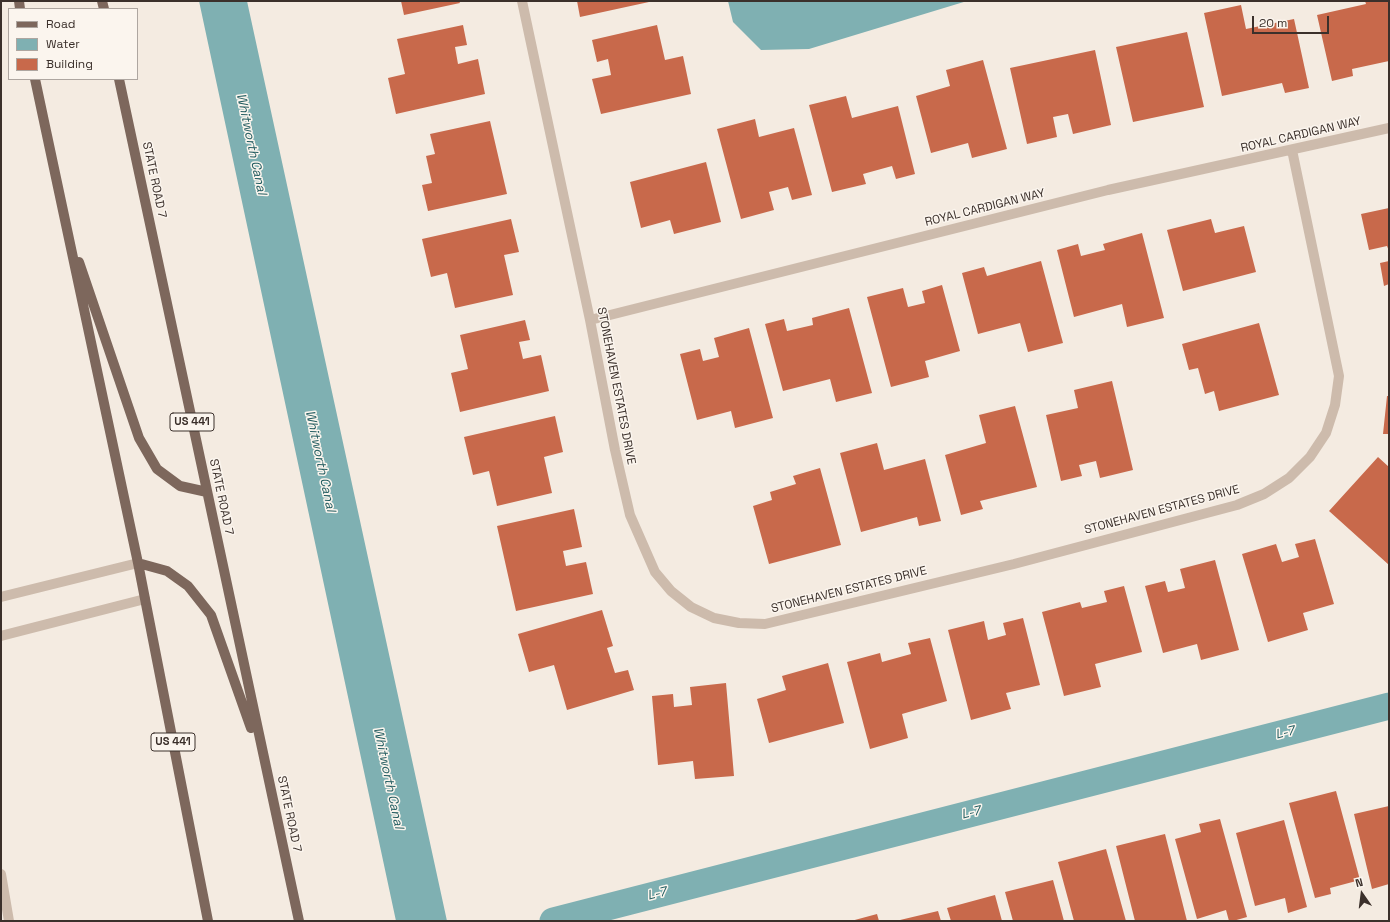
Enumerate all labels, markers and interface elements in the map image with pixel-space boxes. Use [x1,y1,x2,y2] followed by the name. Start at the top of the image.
[8,8,138,80] legend
[1254,8,1331,34] scale bar
[1259,15,1287,31] text: 20 m
[46,16,75,32] text: Road
[46,36,80,52] text: Water
[46,56,93,72] text: Building
[233,92,269,196] water label: Whitworth Canal
[1239,114,1363,156] street label: ROYAL CARDIGAN WAY
[139,141,169,219] street label: STATE ROAD 7
[923,186,1047,230] street label: ROYAL CARDIGAN WAY
[594,306,638,466] street label: STONEHAVEN ESTATES DRIVE
[302,409,338,513] water label: Whitworth Canal
[170,413,214,431] road number: US 441
[206,458,236,536] street label: STATE ROAD 7
[1083,482,1241,538] street label: STONEHAVEN ESTATES DRIVE
[770,564,928,616] street label: STONEHAVEN ESTATES DRIVE
[1274,723,1296,743] water label: L-7
[370,726,406,830] water label: Whitworth Canal
[151,733,195,751] road number: US 441
[274,775,304,853] street label: STATE ROAD 7
[960,803,982,823] water label: L-7
[1342,874,1382,914] north arrow
[1354,875,1364,890] text: N
[646,884,668,904] water label: L-7

